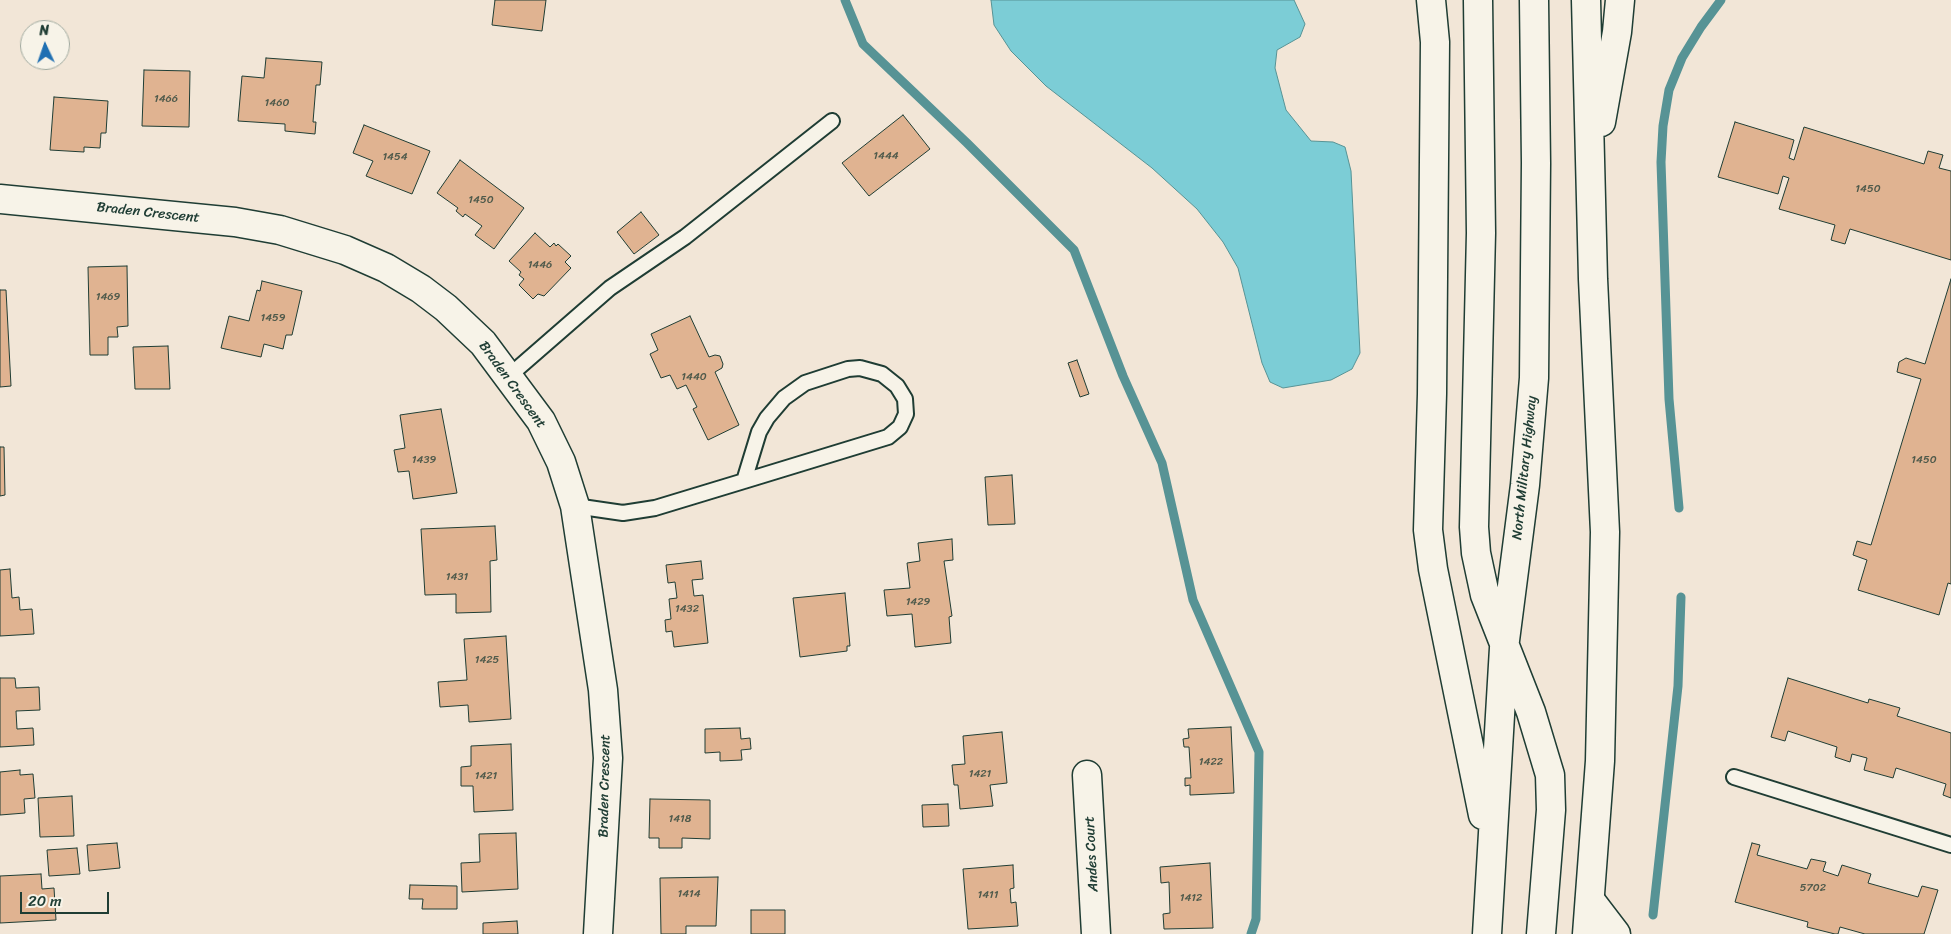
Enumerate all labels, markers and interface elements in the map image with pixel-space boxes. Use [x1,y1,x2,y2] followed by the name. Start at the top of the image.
[39,18,50,43] text: N
[20,20,70,70] north arrow
[154,92,178,106] house number: 1466
[265,96,289,110] house number: 1460
[873,149,899,163] house number: 1444
[382,150,408,164] house number: 1454
[1855,182,1881,196] house number: 1450
[468,193,494,207] house number: 1450
[96,199,200,227] street label: Braden Crescent
[528,258,552,272] house number: 1446
[96,290,120,304] house number: 1469
[260,311,286,325] house number: 1459
[475,338,549,432] street label: Braden Crescent
[681,370,707,384] house number: 1440
[1509,395,1541,541] street label: North Military Highway
[412,453,436,467] house number: 1439
[1911,453,1937,467] house number: 1450
[446,570,468,584] house number: 1431
[906,595,930,609] house number: 1429
[675,602,699,616] house number: 1432
[475,653,499,667] house number: 1425
[596,734,614,838] street label: Braden Crescent
[1199,755,1223,769] house number: 1422
[969,767,991,781] house number: 1421
[475,769,497,783] house number: 1421
[669,812,691,826] house number: 1418
[1082,816,1102,892] street label: Andes Court
[1800,881,1826,895] house number: 5702
[22,882,111,914] scale bar
[677,887,701,901] house number: 1414
[28,888,62,914] text: 20 m
[977,888,999,902] house number: 1411
[1180,891,1202,905] house number: 1412

